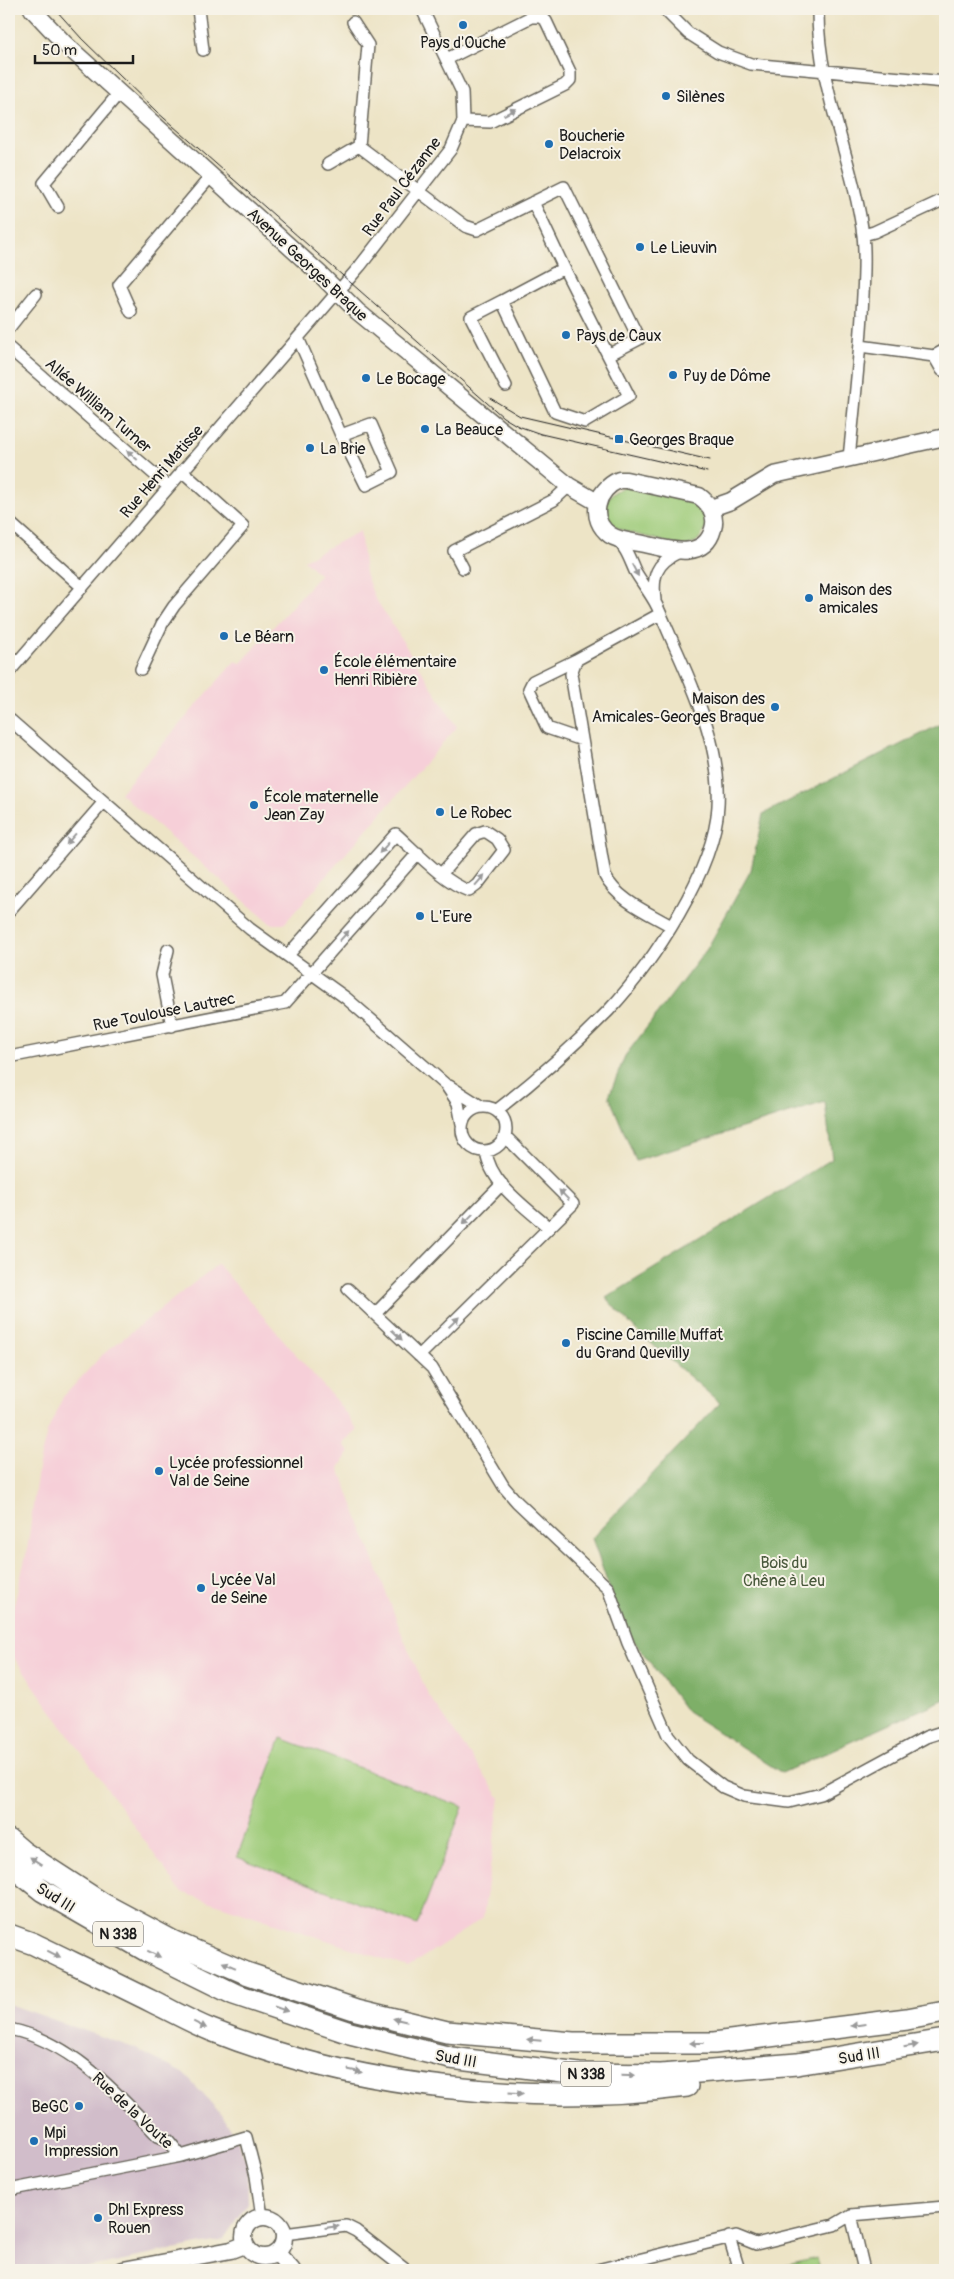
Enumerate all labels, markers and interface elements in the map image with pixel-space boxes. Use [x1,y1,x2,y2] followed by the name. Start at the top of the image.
[457,19,469,31] marker: Pays d'Ouche
[35,32,132,64] scale bar
[420,33,506,53] place label: Pays d'Ouche
[42,41,77,60] text: 50 m
[676,87,725,107] place label: Silènes
[660,90,672,102] marker: Silènes
[503,108,517,116] one-way arrow
[559,126,625,164] place label: Boucherie Delacroix
[358,133,446,240] street label: Rue Paul Cézanne
[543,138,555,150] marker: Boucherie Delacroix
[243,204,372,326] street label: Avenue Georges Braque
[650,238,717,258] place label: Le Lieuvin
[634,241,646,253] marker: Le Lieuvin
[576,326,662,346] place label: Pays de Caux
[560,329,572,341] marker: Pays de Caux
[41,354,156,458] street label: Allée William Turner
[683,366,771,386] place label: Puy de Dôme
[376,369,446,389] place label: Le Bocage
[667,369,679,381] marker: Puy de Dôme
[360,372,372,384] marker: Le Bocage
[435,420,503,440] place label: La Beauce
[116,421,208,522] street label: Rue Henri Matisse
[419,423,431,435] marker: La Beauce
[629,430,734,450] place label: Georges Braque
[613,433,625,445] marker: Georges Braque
[320,439,366,459] place label: La Brie
[304,442,316,454] marker: La Brie
[126,450,138,461] one-way arrow
[631,563,639,578] one-way arrow
[819,580,892,618] place label: Maison des amicales
[803,592,815,604] marker: Maison des amicales
[234,627,294,647] place label: Le Béarn
[218,630,230,642] marker: Le Béarn
[334,652,456,690] place label: École élémentaire Henri Ribière
[318,664,330,676] marker: École élémentaire Henri Ribière
[592,689,765,727] place label: Maison des Amicales-Georges Braque
[769,701,781,713] marker: Maison des Amicales-Georges Braque
[264,787,379,825] place label: École maternelle Jean Zay
[248,799,260,811] marker: École maternelle Jean Zay
[450,803,512,823] place label: Le Robec
[434,806,446,818] marker: Le Robec
[65,833,77,845] one-way arrow
[378,842,389,855] one-way arrow
[474,874,485,887] one-way arrow
[430,907,472,927] place label: L'Eure
[414,910,426,922] marker: L'Eure
[338,931,350,943] one-way arrow
[91,988,237,1036] street label: Rue Toulouse Lautrec
[558,1189,570,1201] one-way arrow
[462,1212,474,1224] one-way arrow
[448,1316,460,1328] one-way arrow
[576,1325,723,1363] place label: Piscine Camille Muffat du Grand Quevilly
[391,1329,403,1341] one-way arrow
[560,1337,572,1349] marker: Piscine Camille Muffat du Grand Quevilly
[169,1453,303,1491] place label: Lycée professionnel Val de Seine
[153,1465,165,1477] marker: Lycée professionnel Val de Seine
[743,1553,825,1591] park label: Bois du Chêne à Leu
[211,1570,276,1608] place label: Lycée Val de Seine
[195,1582,207,1594] marker: Lycée Val de Seine
[30,1856,43,1865] one-way arrow
[32,1878,79,1918] street label: Sud III
[93,1922,143,1946] road number: N 338
[47,1950,61,1958] one-way arrow
[146,1950,161,1958] one-way arrow
[221,1961,236,1969] one-way arrow
[273,2006,288,2014] one-way arrow
[392,2016,407,2024] one-way arrow
[193,2021,207,2029] one-way arrow
[850,2021,866,2029] one-way arrow
[526,2035,542,2043] one-way arrow
[688,2039,704,2047] one-way arrow
[903,2042,919,2050] one-way arrow
[837,2043,882,2069] street label: Sud III
[433,2045,478,2072] street label: Sud III
[561,2062,611,2086] road number: N 338
[348,2067,363,2075] one-way arrow
[88,2068,177,2153] street label: Rue de la Voute
[620,2071,636,2079] one-way arrow
[508,2089,524,2097] one-way arrow
[32,2097,69,2117] place label: BeGC
[73,2100,85,2112] marker: BeGC
[44,2123,118,2161] place label: Mpi Impression
[28,2135,40,2147] marker: Mpi Impression
[108,2200,183,2238] place label: Dhl Express Rouen
[92,2212,104,2224] marker: Dhl Express Rouen
[325,2223,341,2231] one-way arrow

